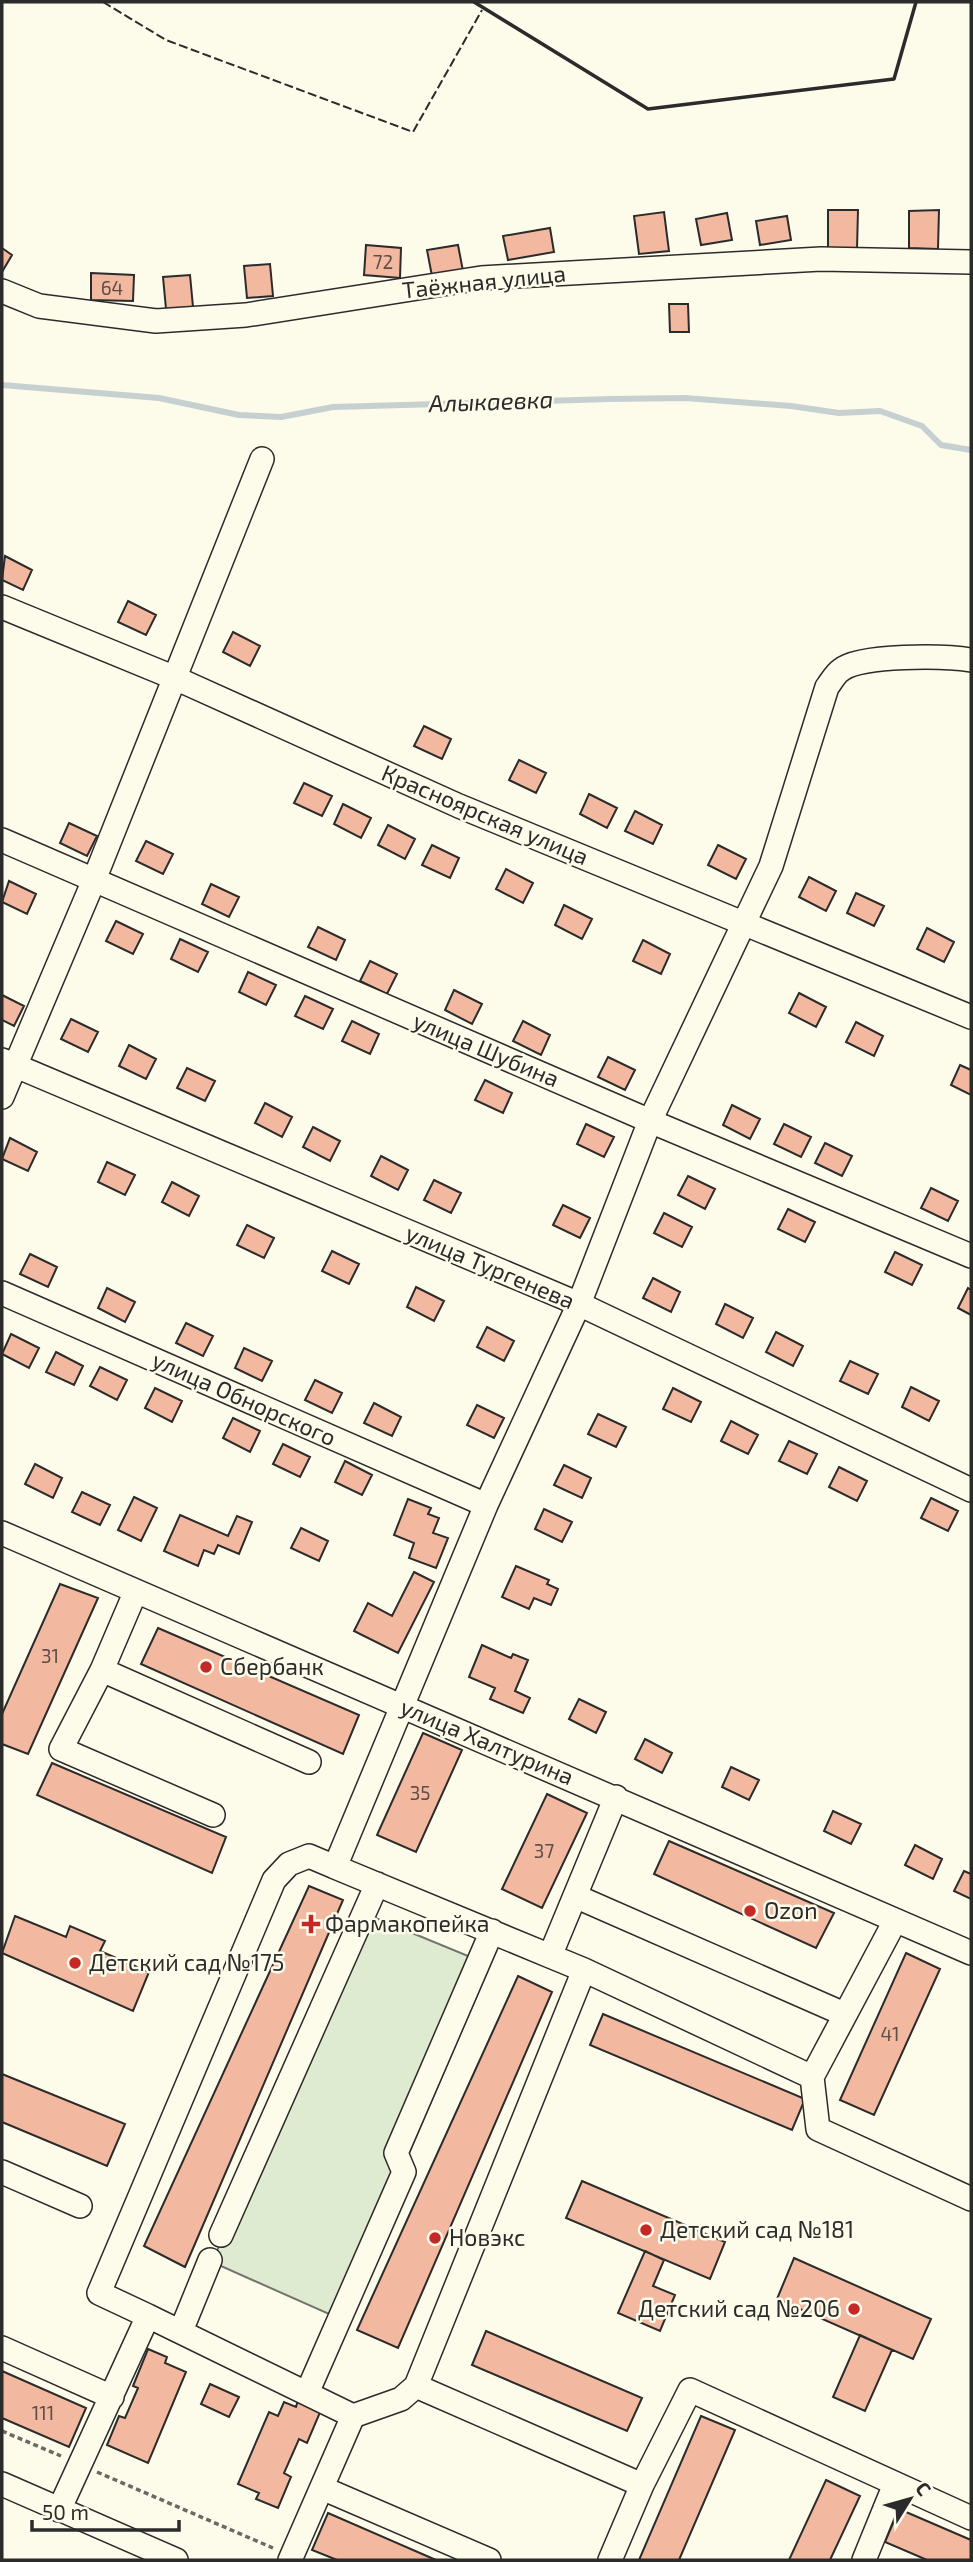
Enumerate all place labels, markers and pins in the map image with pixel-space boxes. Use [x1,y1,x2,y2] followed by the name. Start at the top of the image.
[220,1652,324,1680] place label: Сбербанк
[198,1659,214,1675] marker: Сбербанк
[764,1896,818,1924] place label: Ozon
[742,1903,758,1919] marker: Ozon
[325,1909,489,1937] place label: Фармакопейка
[303,1916,319,1932] marker: Фармакопейка
[89,1948,284,1976] place label: Детский сад №175
[67,1955,83,1971] marker: Детский сад №175
[660,2215,854,2243] place label: Детский сад №181
[638,2222,654,2238] marker: Детский сад №181
[449,2223,525,2251] place label: Новэкс
[427,2230,443,2246] marker: Новэкс
[638,2294,840,2322] place label: Детский сад №206
[846,2301,862,2317] marker: Детский сад №206

